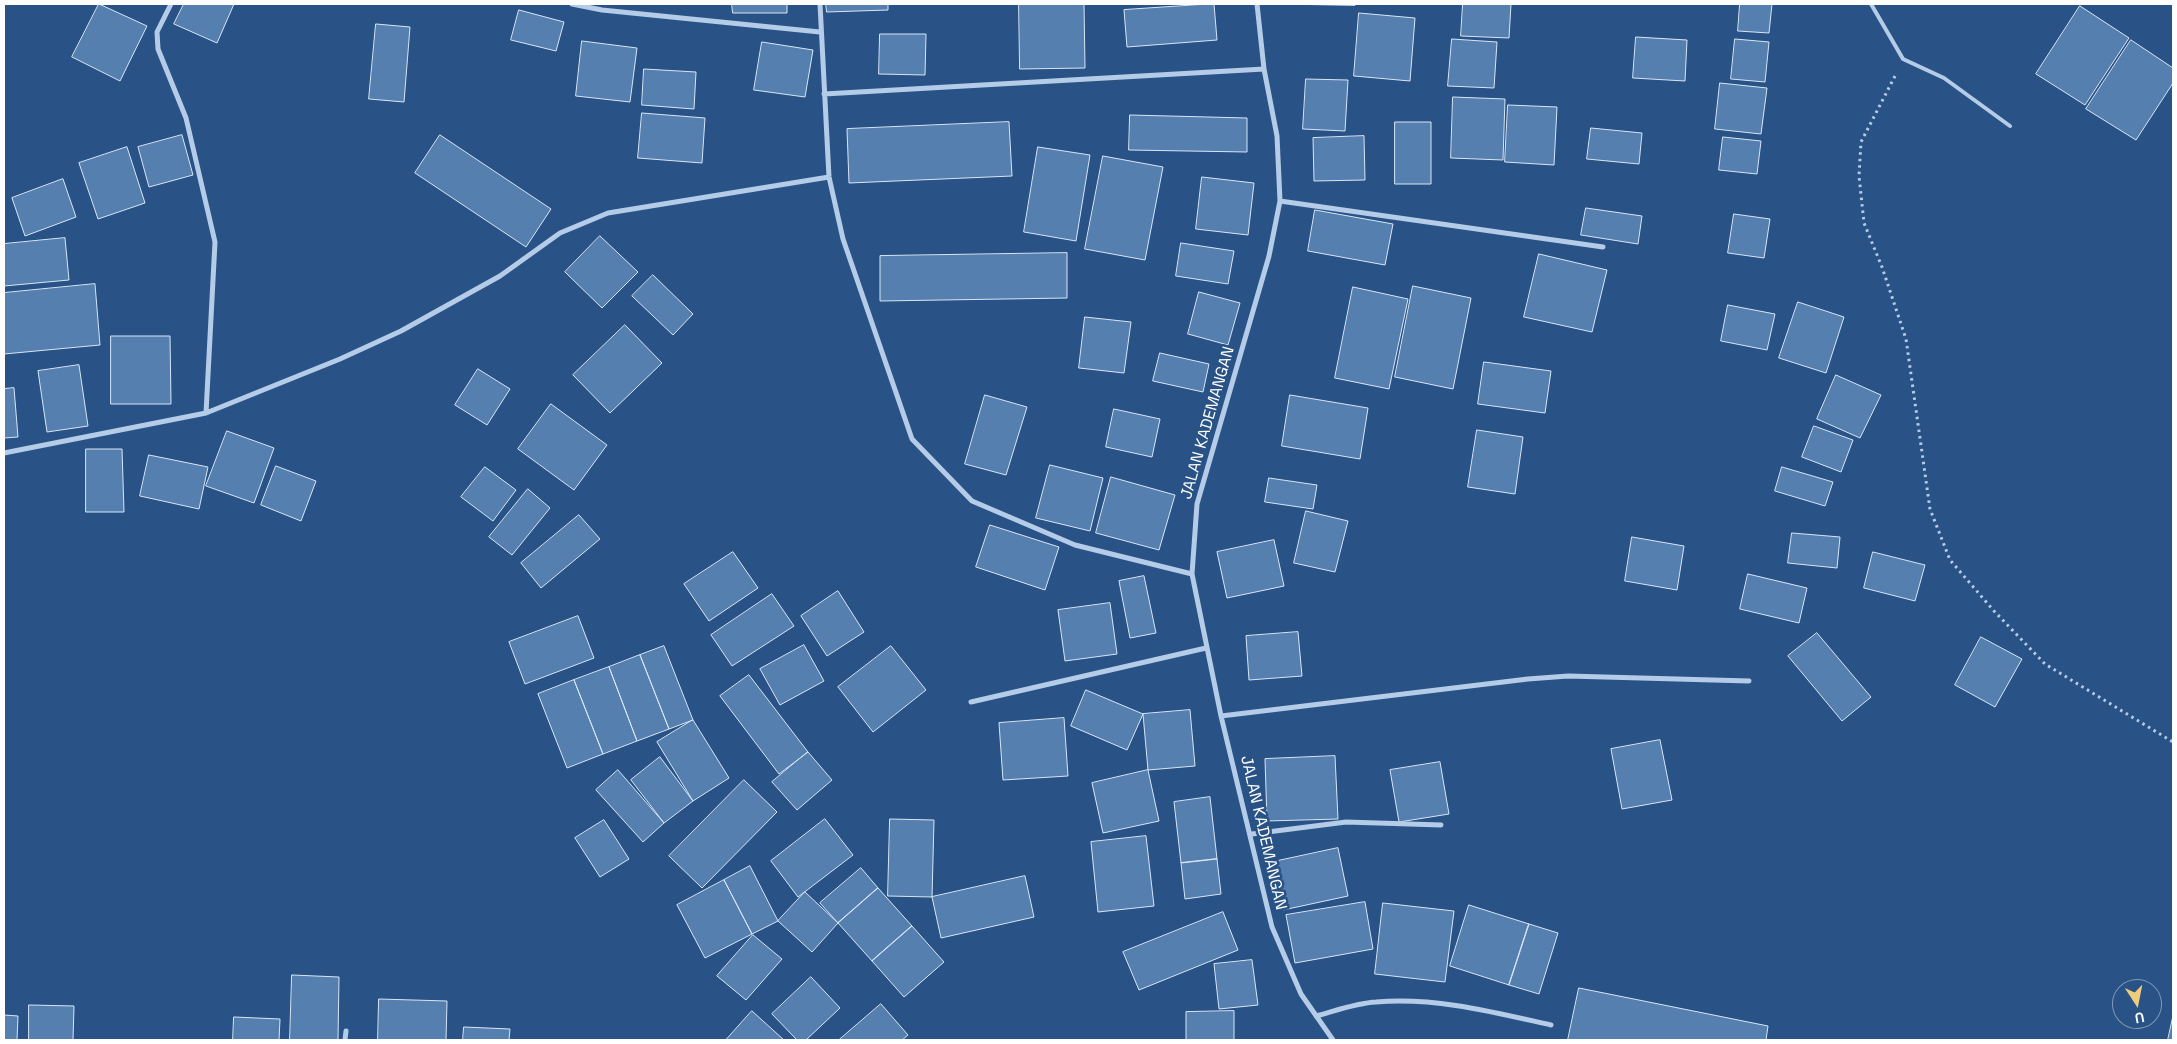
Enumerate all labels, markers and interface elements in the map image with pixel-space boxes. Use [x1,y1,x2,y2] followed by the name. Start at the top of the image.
[1177,344,1239,502] street label: JALAN KADEMANGAN
[1236,754,1290,912] street label: JALAN KADEMANGAN
[2112,979,2162,1029] north arrow
[2133,1008,2146,1027] text: U

